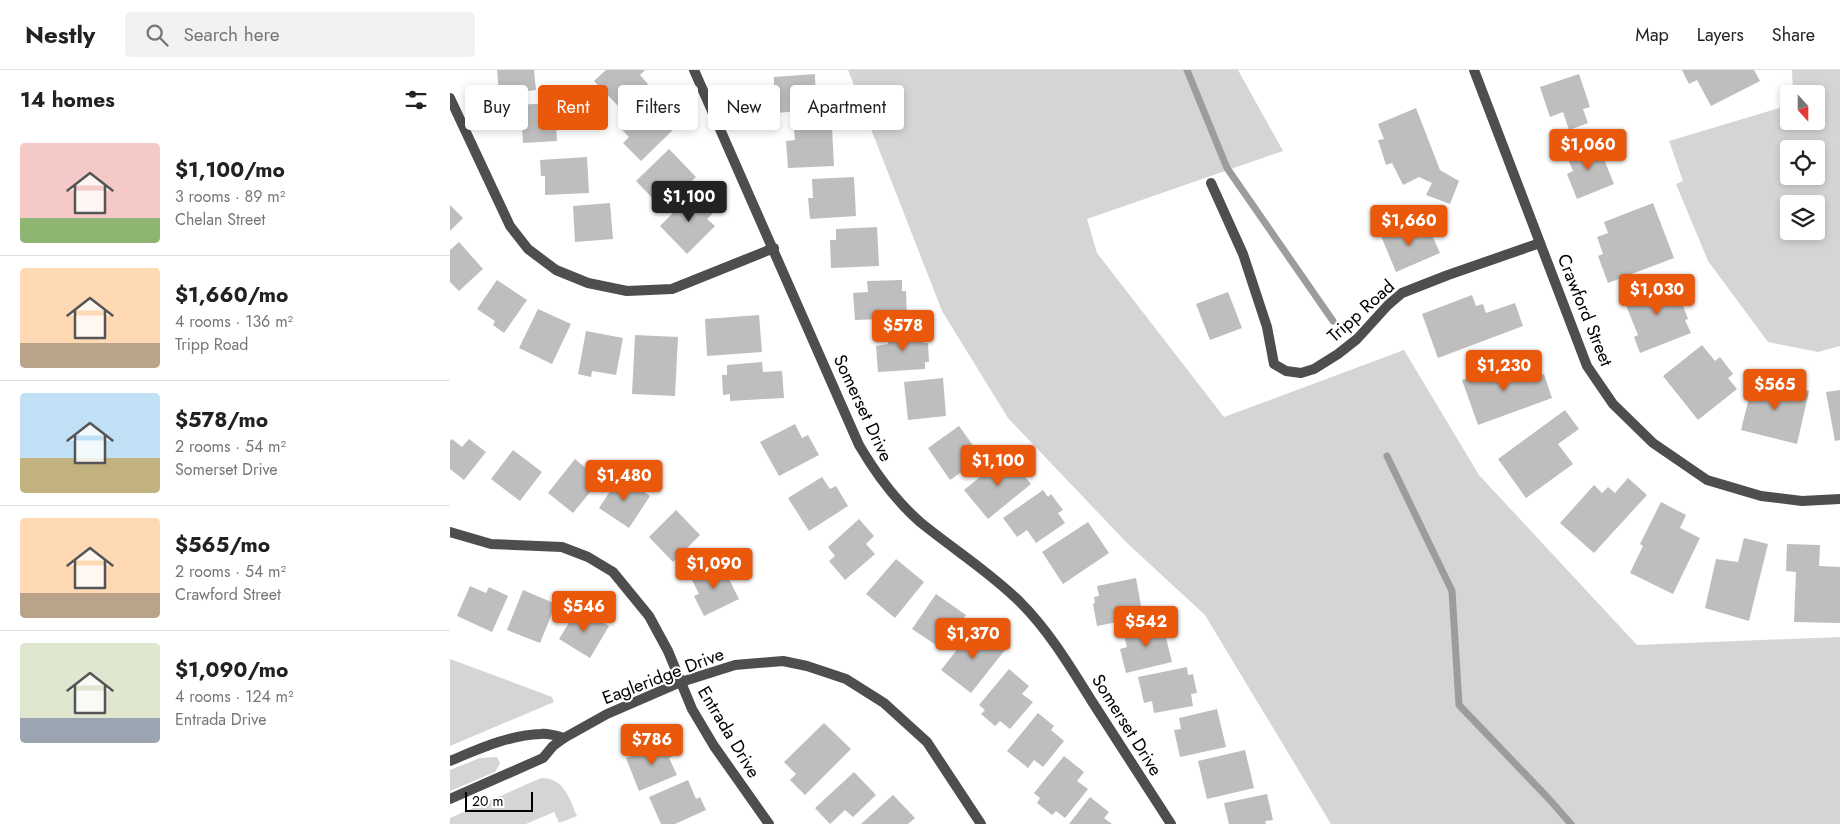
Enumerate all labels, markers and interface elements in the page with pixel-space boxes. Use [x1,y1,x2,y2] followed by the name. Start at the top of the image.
[125,12,475,57] search box
[25,17,95,52] text: Nestly
[143,21,171,49] icon: search
[183,21,279,48] text: Search here
[1635,22,1669,48] text: Map
[1697,22,1744,48] text: Layers
[1772,22,1815,48] text: Share
[20,85,115,115] text: 14 homes
[465,85,528,130] chip: Buy
[538,85,608,130] chip: Rent
[618,85,698,130] chip: Filters
[708,85,780,130] chip: New
[790,85,904,130] chip: Apartment
[1780,85,1825,130] north arrow
[1780,85,1825,240] map controls
[402,86,430,114] icon: filters
[1547,128,1629,171] pin: $1,060
[1560,133,1616,156] text: $1,060
[1780,140,1825,185] button: locate
[175,155,285,185] text: $1,100/mo
[60,163,120,223] icon: home
[648,180,730,223] pin: $1,100
[175,185,285,208] text: 3 rooms · 89 m²
[663,185,715,208] text: $1,100
[1780,195,1825,240] button: layers
[1368,204,1450,247] pin: $1,660
[175,208,265,231] text: Chelan Street
[1381,209,1437,232] text: $1,660
[1551,250,1620,371] street label: Crawford Street
[1322,274,1400,348] street label: Tripp Road
[1616,274,1698,316] pin: $1,030
[1630,278,1684,301] text: $1,030
[175,280,288,310] text: $1,660/mo
[60,288,120,348] icon: home
[175,310,293,333] text: 4 rooms · 136 m²
[873,310,933,352] pin: $578
[883,314,923,337] text: $578
[175,333,248,356] text: Tripp Road
[827,350,899,466] street label: Somerset Drive
[1463,350,1545,392] pin: $1,230
[1477,354,1531,377] text: $1,230
[1745,368,1805,411] pin: $565
[1754,373,1796,396] text: $565
[175,405,268,435] text: $578/mo
[60,413,120,473] icon: home
[175,435,286,458] text: 2 rooms · 54 m²
[957,444,1039,487] pin: $1,100
[972,449,1024,472] text: $1,100
[175,458,278,481] text: Somerset Drive
[583,460,665,502] pin: $1,480
[596,464,652,487] text: $1,480
[175,530,270,560] text: $565/mo
[60,538,120,598] icon: home
[673,548,755,590] pin: $1,090
[686,552,742,575] text: $1,090
[175,560,286,583] text: 2 rooms · 54 m²
[175,583,281,606] text: Crawford Street
[554,590,614,633] pin: $546
[563,595,605,618] text: $546
[1116,606,1176,648] pin: $542
[1125,610,1167,633] text: $542
[932,618,1014,660] pin: $1,370
[946,622,1000,645] text: $1,370
[598,641,728,711] street label: Eagleridge Drive
[175,655,288,685] text: $1,090/mo
[60,663,120,723] icon: home
[1085,669,1169,781] street label: Somerset Drive
[691,681,767,783] street label: Entrada Drive
[175,685,294,708] text: 4 rooms · 124 m²
[175,708,266,731] text: Entrada Drive
[622,724,682,766] pin: $786
[632,728,672,751] text: $786
[465,789,532,812] scale bar
[472,791,504,811] text: 20 m

